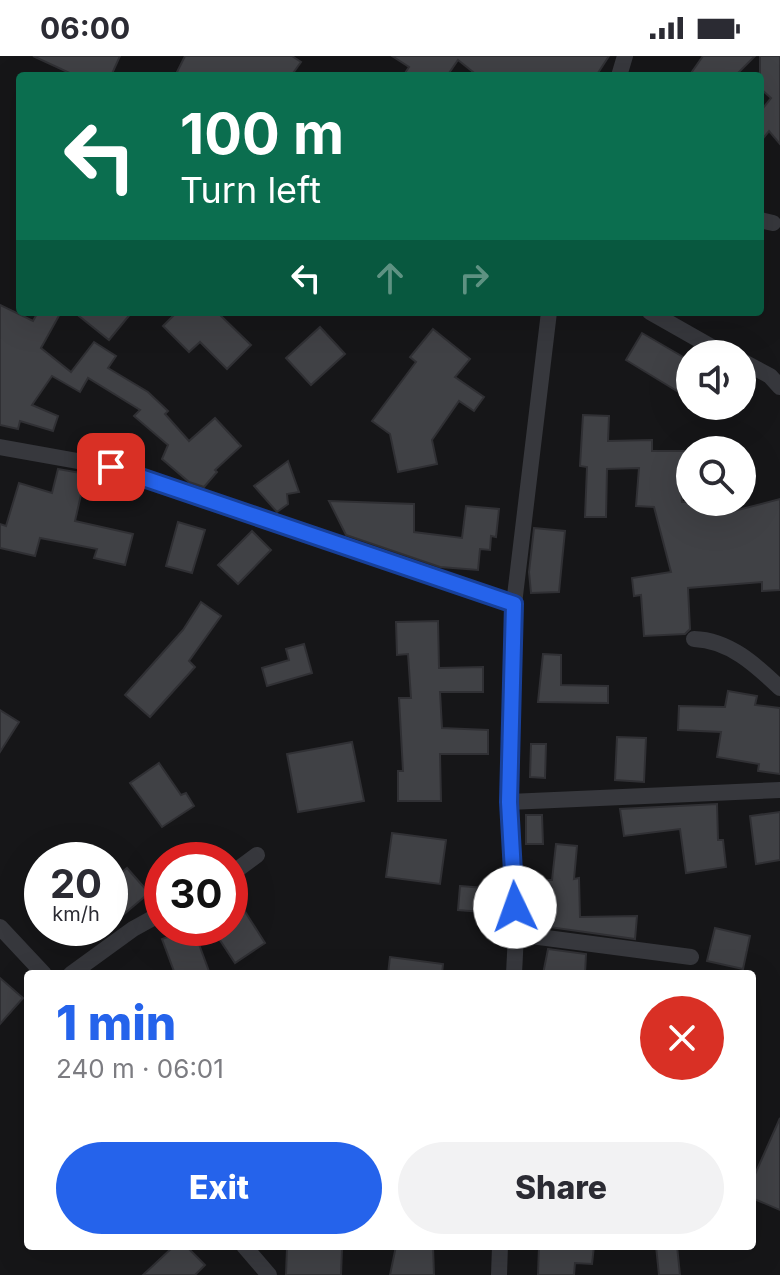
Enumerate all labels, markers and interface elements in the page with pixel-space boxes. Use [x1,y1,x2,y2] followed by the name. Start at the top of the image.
[40,10,130,46] text: 06:00
[180,100,344,168] text: 100 m
[48,104,152,208] icon: left
[180,168,321,212] text: Turn left
[284,256,328,300] icon: left
[368,256,412,300] icon: ahead
[452,256,496,300] icon: right
[676,340,756,516] map controls
[676,340,756,420] button: sound
[77,433,145,501] pin
[676,436,756,516] button: search
[89,445,133,489] icon: arrive
[144,842,248,946] speed limit sign: 30
[50,859,102,908] text: 20
[473,865,557,949] position arrow
[52,902,100,926] text: km/h
[56,993,176,1052] text: 1 min
[640,996,724,1080] button: close
[56,1053,224,1084] text: 240 m · 06:01
[56,1142,382,1234] button: Exit
[398,1142,724,1234] button: Share

